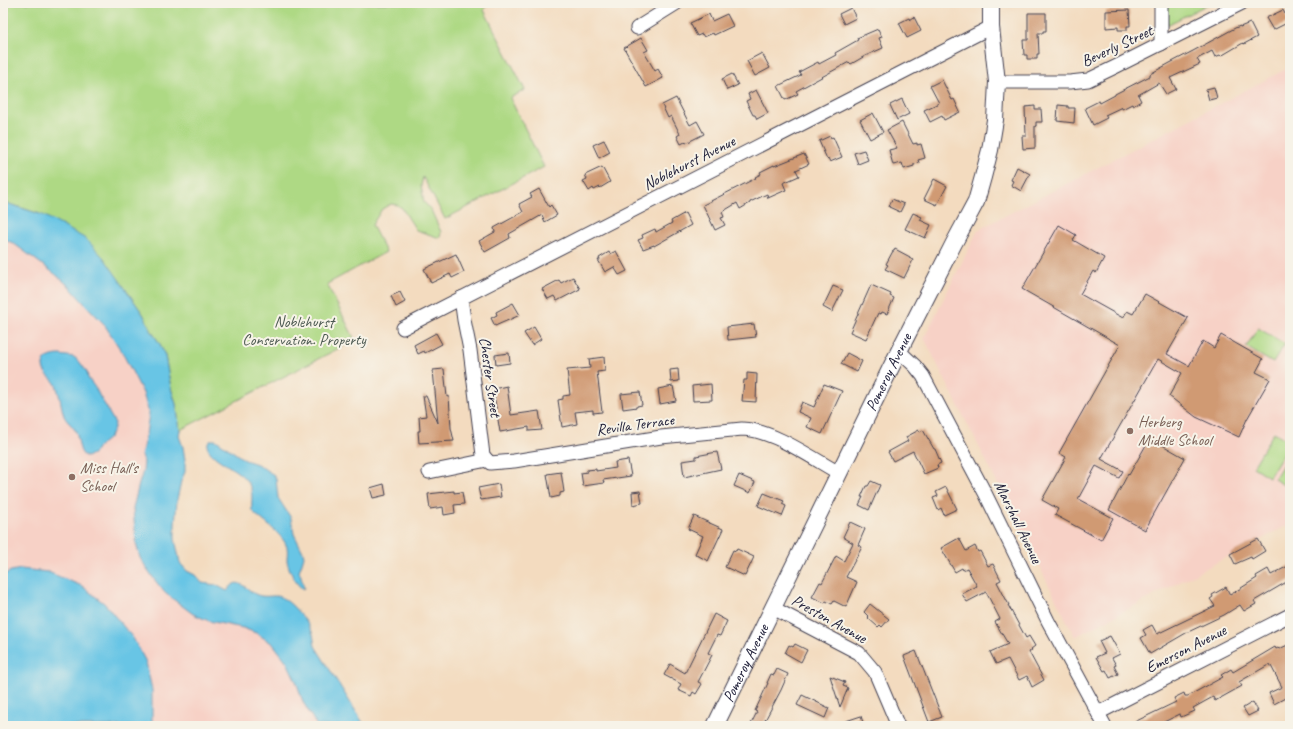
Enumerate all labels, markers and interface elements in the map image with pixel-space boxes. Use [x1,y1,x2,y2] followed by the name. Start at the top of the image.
[1078,20,1157,71] street label: Beverly Street
[640,130,740,195] street label: Noblehurst Avenue
[242,312,367,350] park label: Noblehurst Conservation. Property
[861,328,917,415] street label: Pomeroy Avenue
[475,336,506,420] street label: Chester Street
[595,409,677,440] street label: Revilla Terrace
[1138,412,1215,450] place label: Herberg Middle School
[1125,426,1135,436] marker: Herberg Middle School
[80,458,139,496] place label: Miss Hall's School
[67,472,77,482] marker: Miss Hall's School
[989,477,1047,568] street label: Marshall Avenue
[788,590,872,649] street label: Preston Avenue
[718,619,774,705] street label: Pomeroy Avenue
[1143,619,1231,678] street label: Emerson Avenue

